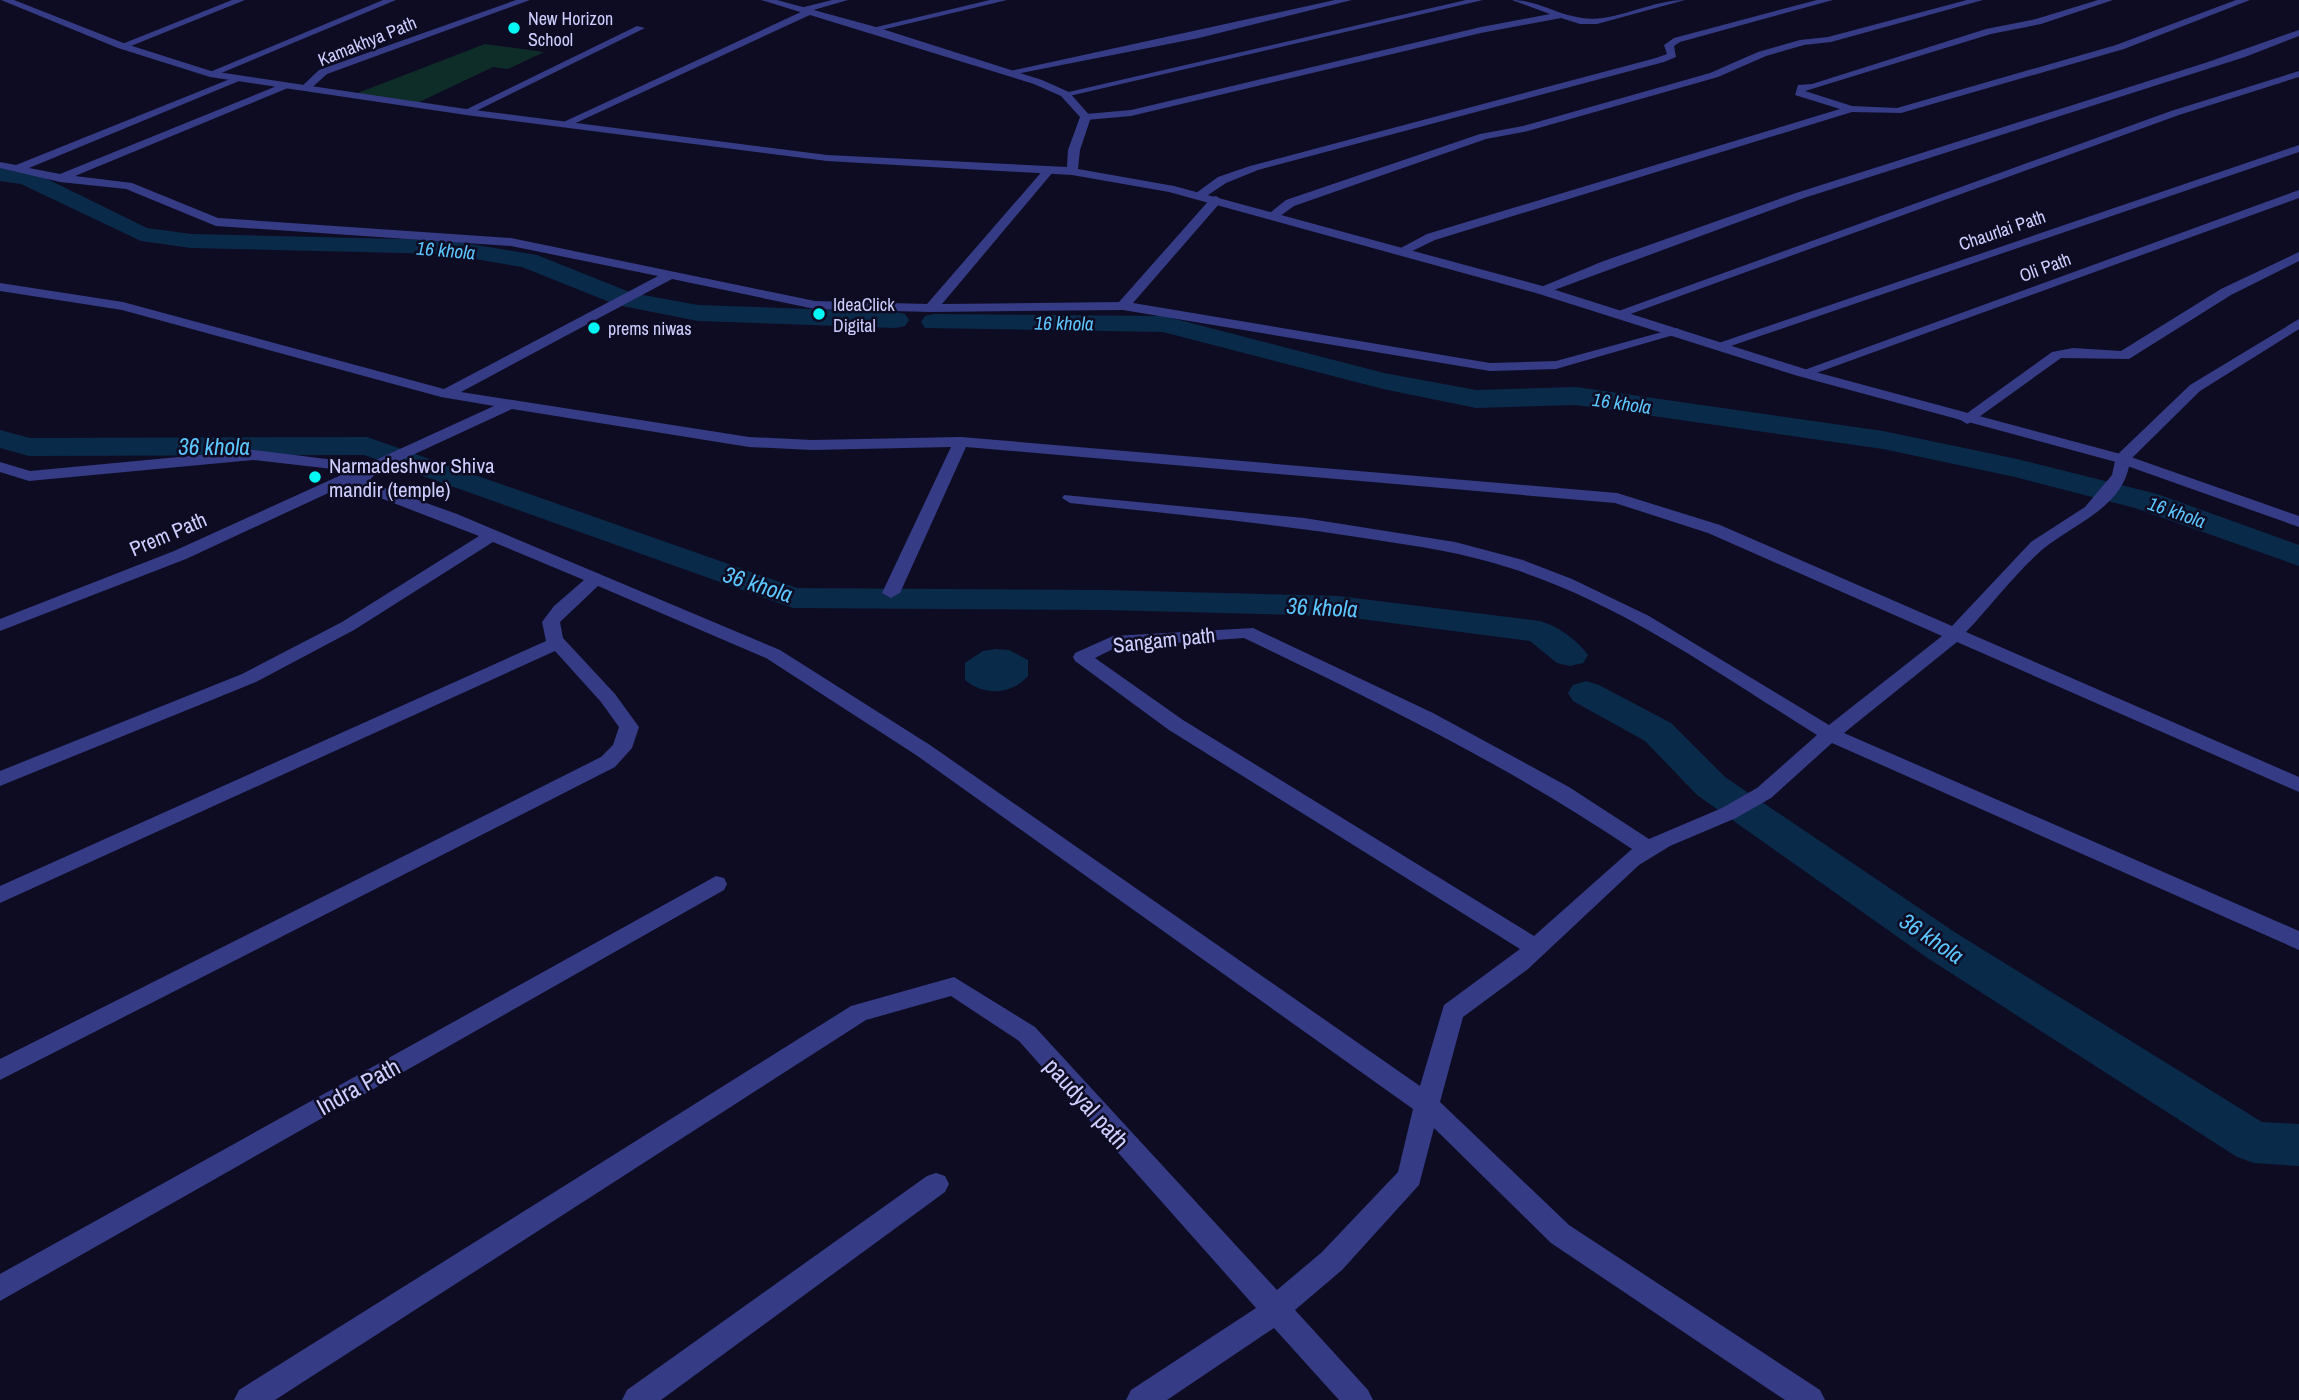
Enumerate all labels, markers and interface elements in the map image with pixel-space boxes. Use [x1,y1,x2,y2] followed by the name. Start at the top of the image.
[528,6,613,52] place label: New Horizon School
[314,10,420,72] street label: Kamakhya Path
[506,20,522,36] marker: New Horizon School
[1955,203,2049,257] street label: Chaurlai Path
[416,234,477,266] water label: 16 khola
[2016,246,2074,288] street label: Oli Path
[833,292,895,338] place label: IdeaClick Digital
[811,306,827,322] marker: IdeaClick Digital
[1034,309,1094,337] water label: 16 khola
[608,316,692,341] place label: prems niwas
[586,320,602,336] marker: prems niwas
[1591,386,1653,420] water label: 16 khola
[178,431,250,462] water label: 36 khola
[329,451,495,504] place label: Narmadeshwor Shiva mandir (temple)
[307,469,323,485] marker: Narmadeshwor Shiva mandir (temple)
[2145,490,2209,534] water label: 16 khola
[125,505,211,563] street label: Prem Path
[719,558,797,610] water label: 36 khola
[1286,590,1358,624] water label: 36 khola
[1112,620,1216,660] street label: Sangam path
[1894,905,1970,971] water label: 36 khola
[311,1050,405,1122] street label: Indra Path
[1037,1050,1137,1156] street label: paudyal path

